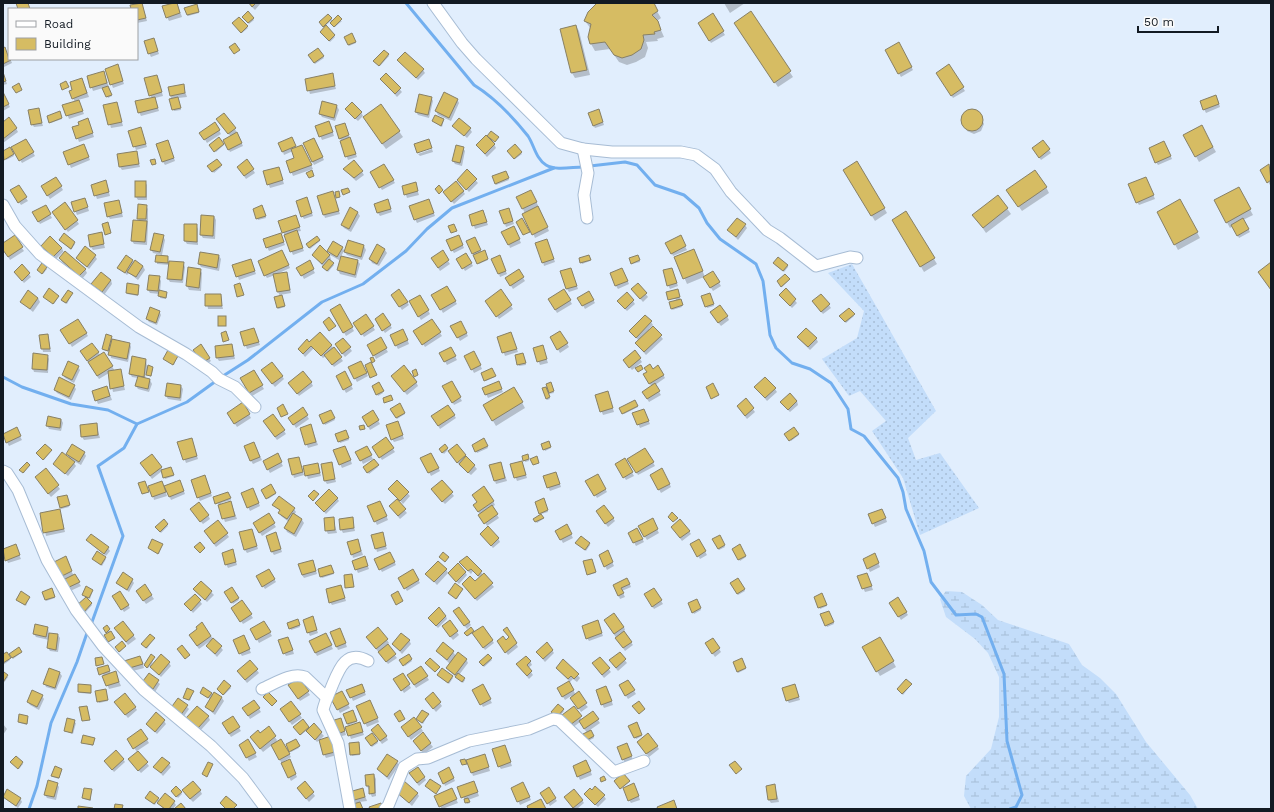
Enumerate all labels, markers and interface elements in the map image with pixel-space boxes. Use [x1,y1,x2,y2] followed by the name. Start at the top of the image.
[8,8,138,60] legend
[1138,8,1218,34] scale bar
[1144,15,1174,29] text: 50 m
[44,17,73,31] text: Road
[44,37,91,51] text: Building

